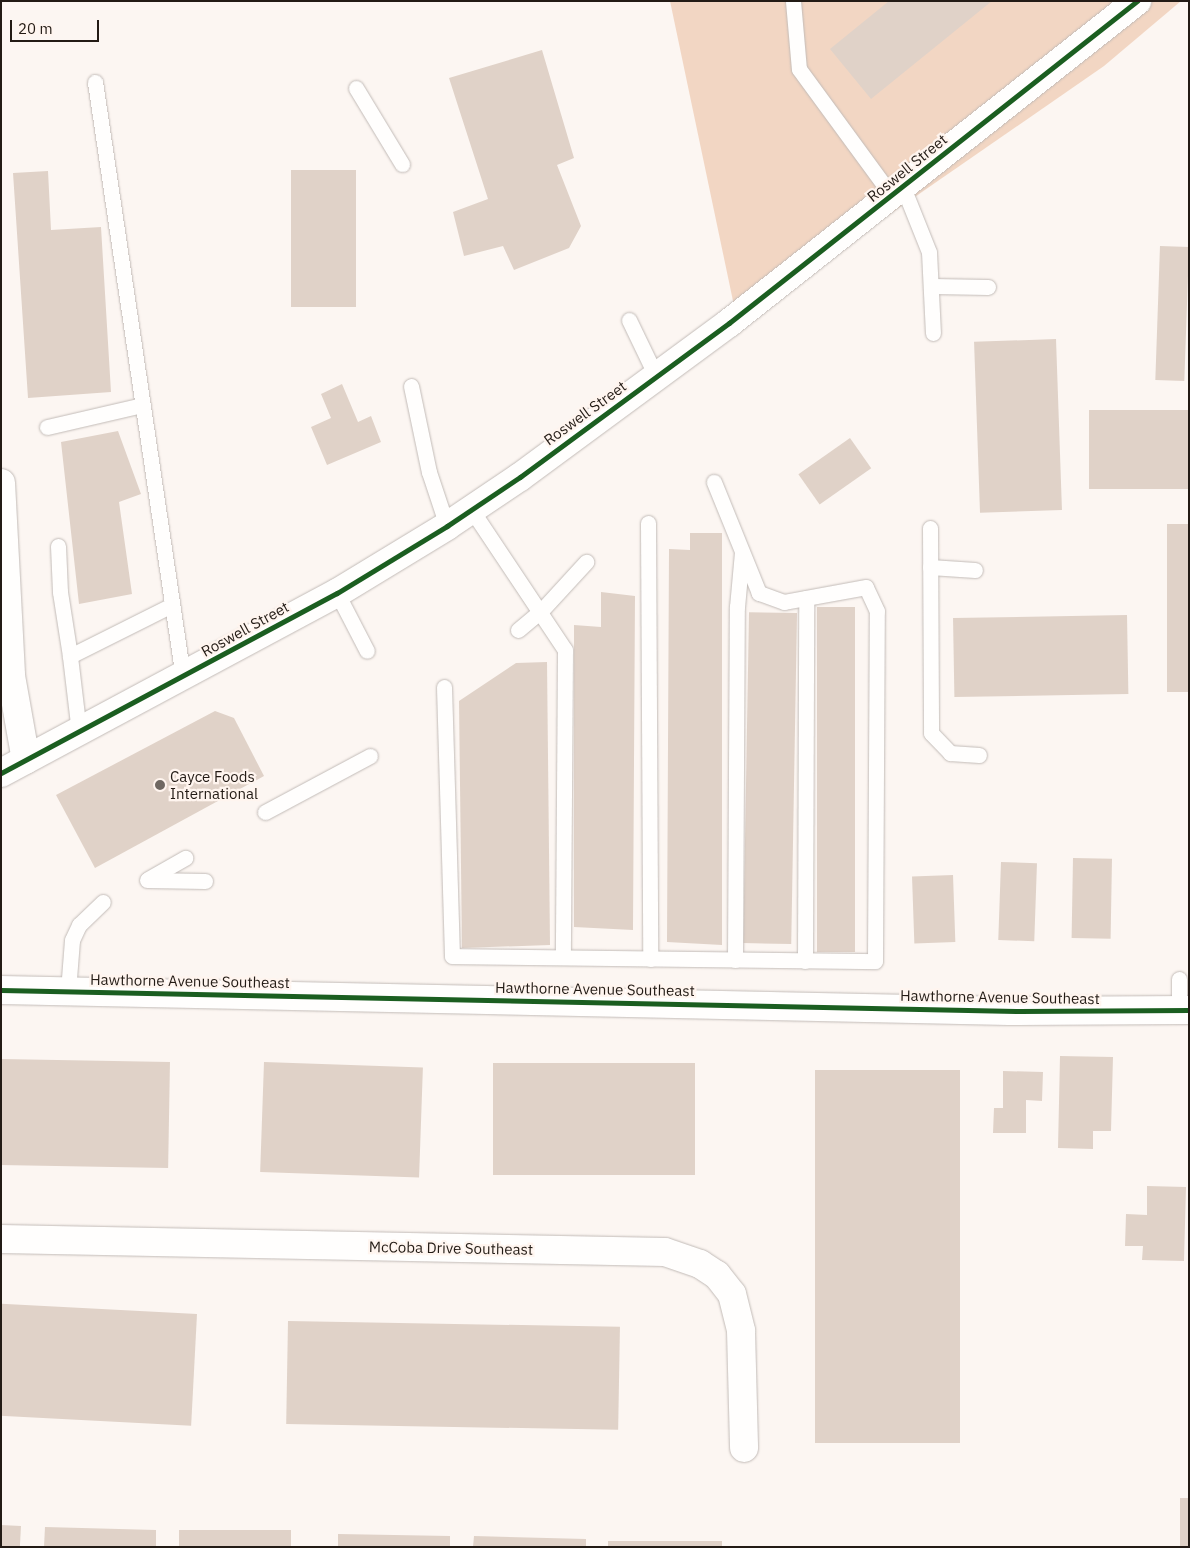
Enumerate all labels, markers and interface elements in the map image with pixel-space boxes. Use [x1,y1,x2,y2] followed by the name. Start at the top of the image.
[12,10,101,42] scale bar
[18,19,53,38] text: 20 m
[863,130,951,206] street label: Roswell Street
[540,377,630,449] street label: Roswell Street
[198,598,292,660] street label: Roswell Street
[170,767,258,802] place label: Cayce Foods International
[154,779,166,791] marker: Cayce Foods International
[90,970,290,992] street label: Hawthorne Avenue Southeast
[495,978,695,1000] street label: Hawthorne Avenue Southeast
[900,986,1100,1008] street label: Hawthorne Avenue Southeast
[369,1238,533,1258] street label: McCoba Drive Southeast

